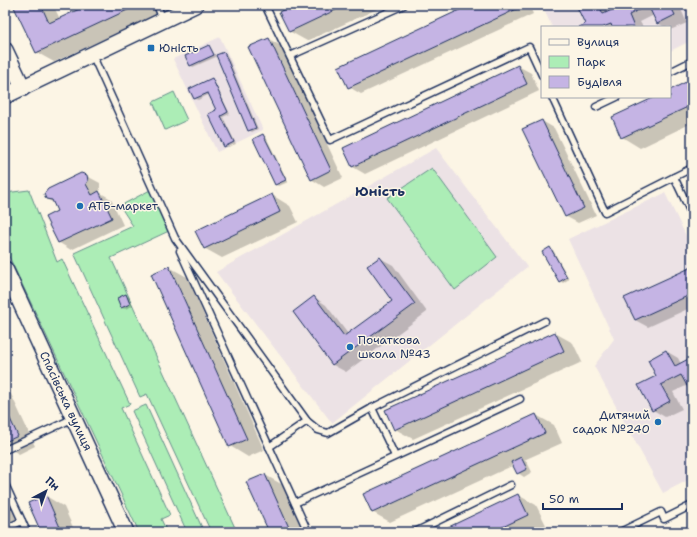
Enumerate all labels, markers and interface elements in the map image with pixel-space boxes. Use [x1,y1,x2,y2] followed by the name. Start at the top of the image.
[541,26,671,98] legend
[577,34,619,50] text: Вулиця
[159,40,199,56] place label: Юність
[146,43,156,53] marker: Юність
[577,54,606,70] text: Парк
[577,74,622,90] text: Будівля
[355,182,405,200] district label: Юність
[88,198,159,214] place label: АТБ-маркет
[75,201,85,211] marker: АТБ-маркет
[358,332,431,362] place label: Початкова школа №43
[345,342,355,352] marker: Початкова школа №43
[36,349,96,453] street label: Спасівська вулиця
[573,407,650,437] place label: Дитячий садок №240
[653,417,663,427] marker: Дитячий садок №240
[26,471,66,511] north arrow
[42,473,63,494] text: Пн
[543,485,622,511] scale bar
[549,491,579,507] text: 50 m

